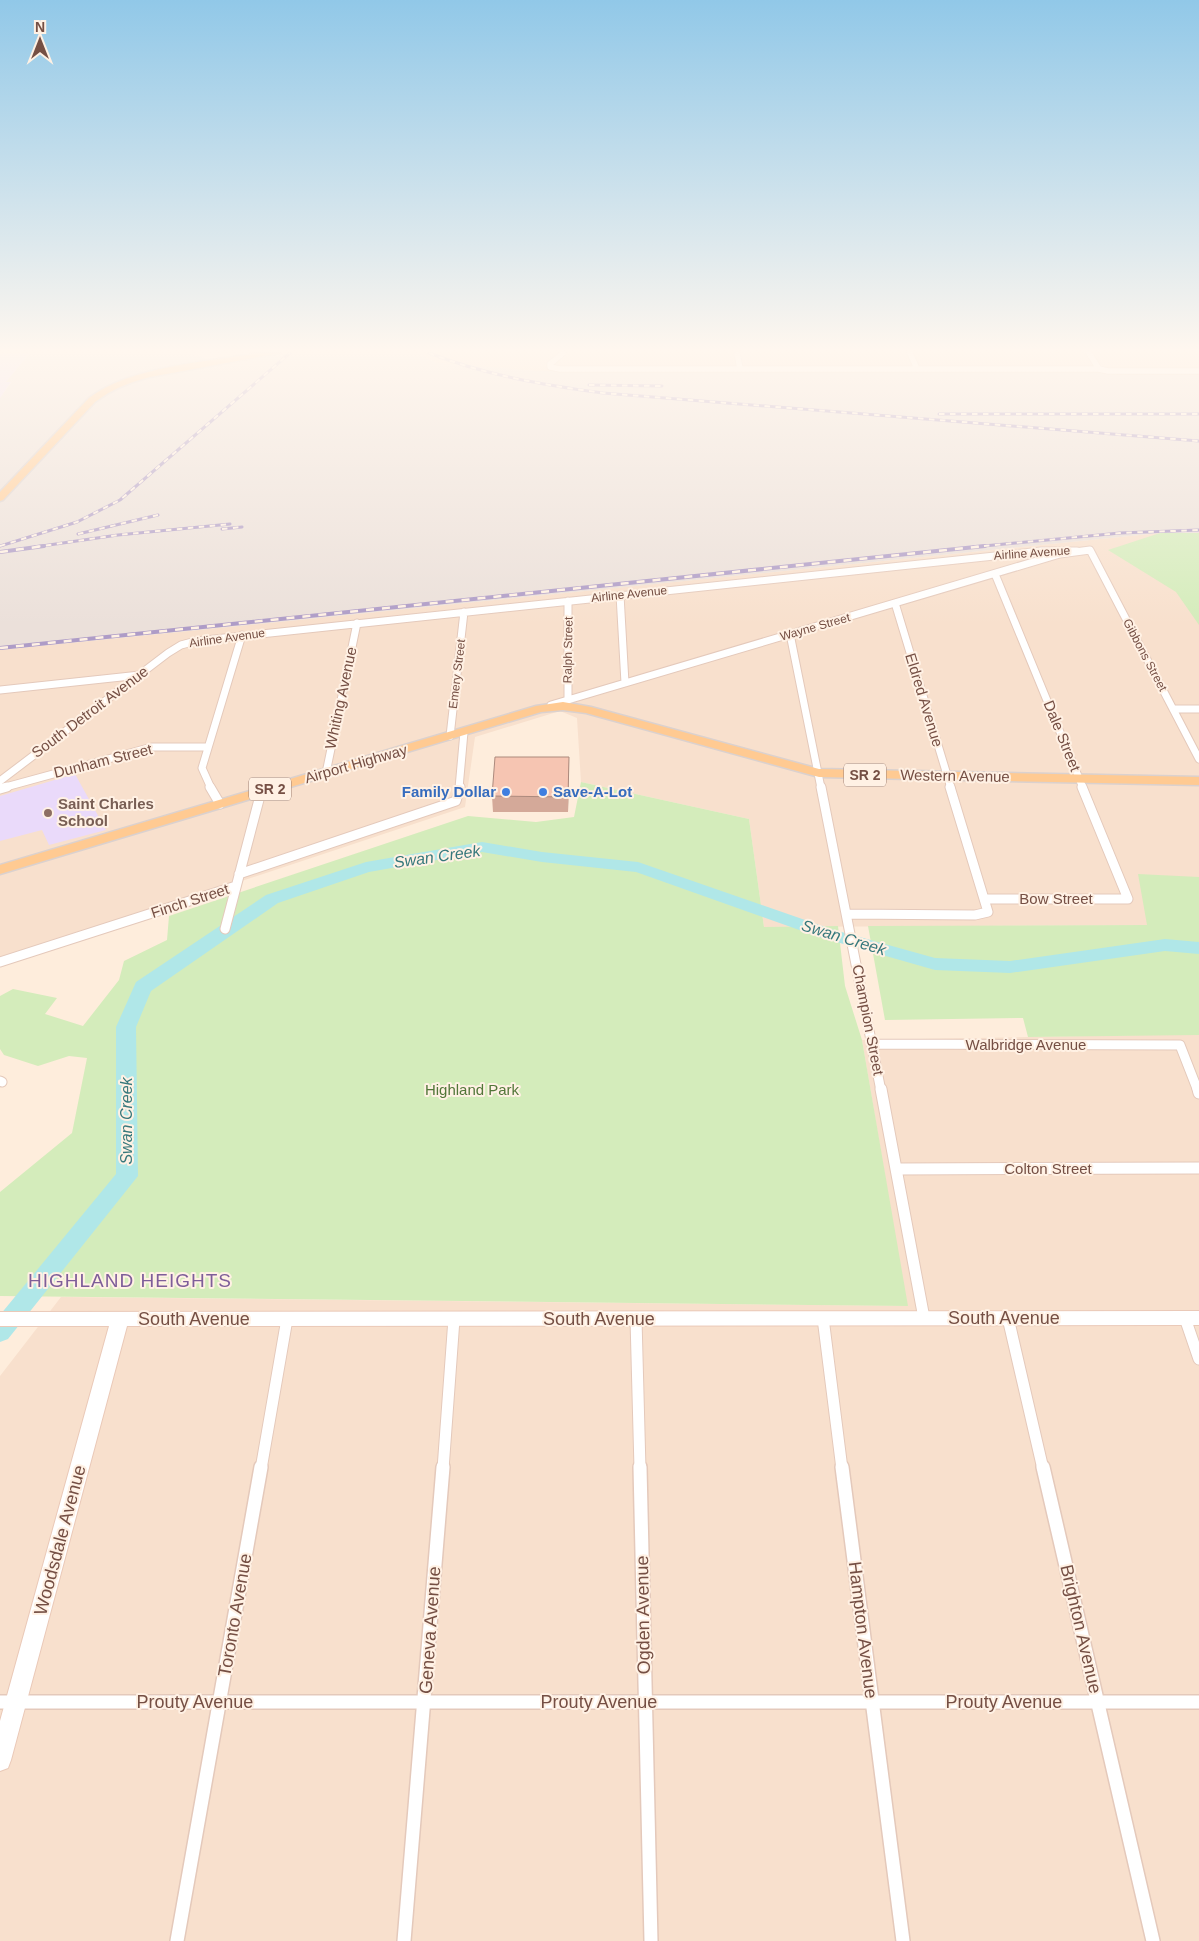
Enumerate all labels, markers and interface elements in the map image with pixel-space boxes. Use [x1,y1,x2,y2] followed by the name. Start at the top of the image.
[15,15,65,65] north arrow
[35,19,45,35] text: N
[993,543,1071,563] street label: Airline Avenue
[590,583,668,605] street label: Airline Avenue
[778,610,852,644] street label: Wayne Street
[560,616,576,683] street label: Ralph Street
[1120,616,1170,694] street label: Gibbons Street
[188,626,266,650] street label: Airline Avenue
[446,638,468,710] street label: Emery Street
[321,645,360,751] street label: Whiting Avenue
[902,651,947,749] street label: Eldred Avenue
[28,662,151,761] street label: South Detroit Avenue
[1041,698,1085,775] street label: Dale Street
[52,740,155,781] street label: Dunham Street
[303,741,410,786] street label: Airport Highway
[844,764,886,786] road number: SR 2
[900,766,1010,785] street label: Western Avenue
[249,778,291,801] road number: SR 2
[402,783,496,800] place label: Family Dollar
[553,783,632,800] place label: Save-A-Lot
[500,786,512,798] marker: Family Dollar
[537,786,549,798] marker: Save-A-Lot
[58,795,154,829] place label: Saint Charles School
[42,807,54,819] marker: Saint Charles School
[393,842,482,871] water label: Swan Creek
[149,880,232,921] street label: Finch Street
[1019,890,1094,907] street label: Bow Street
[800,917,889,959] water label: Swan Creek
[849,963,888,1078] street label: Champion Street
[966,1036,1086,1053] street label: Walbridge Avenue
[118,1076,135,1165] water label: Swan Creek
[425,1081,520,1098] park label: Highland Park
[1004,1160,1093,1177] street label: Colton Street
[28,1270,232,1291] district label: HIGHLAND HEIGHTS
[948,1308,1060,1328] street label: South Avenue
[138,1309,250,1329] street label: South Avenue
[543,1309,655,1329] street label: South Avenue
[30,1463,90,1617] street label: Woodsdale Avenue
[214,1552,256,1678] street label: Toronto Avenue
[632,1555,654,1675] street label: Ogden Avenue
[845,1560,881,1700] street label: Hampton Avenue
[1056,1563,1106,1695] street label: Brighton Avenue
[416,1566,444,1694] street label: Geneva Avenue
[137,1692,253,1712] street label: Prouty Avenue
[541,1692,657,1712] street label: Prouty Avenue
[946,1692,1062,1712] street label: Prouty Avenue

